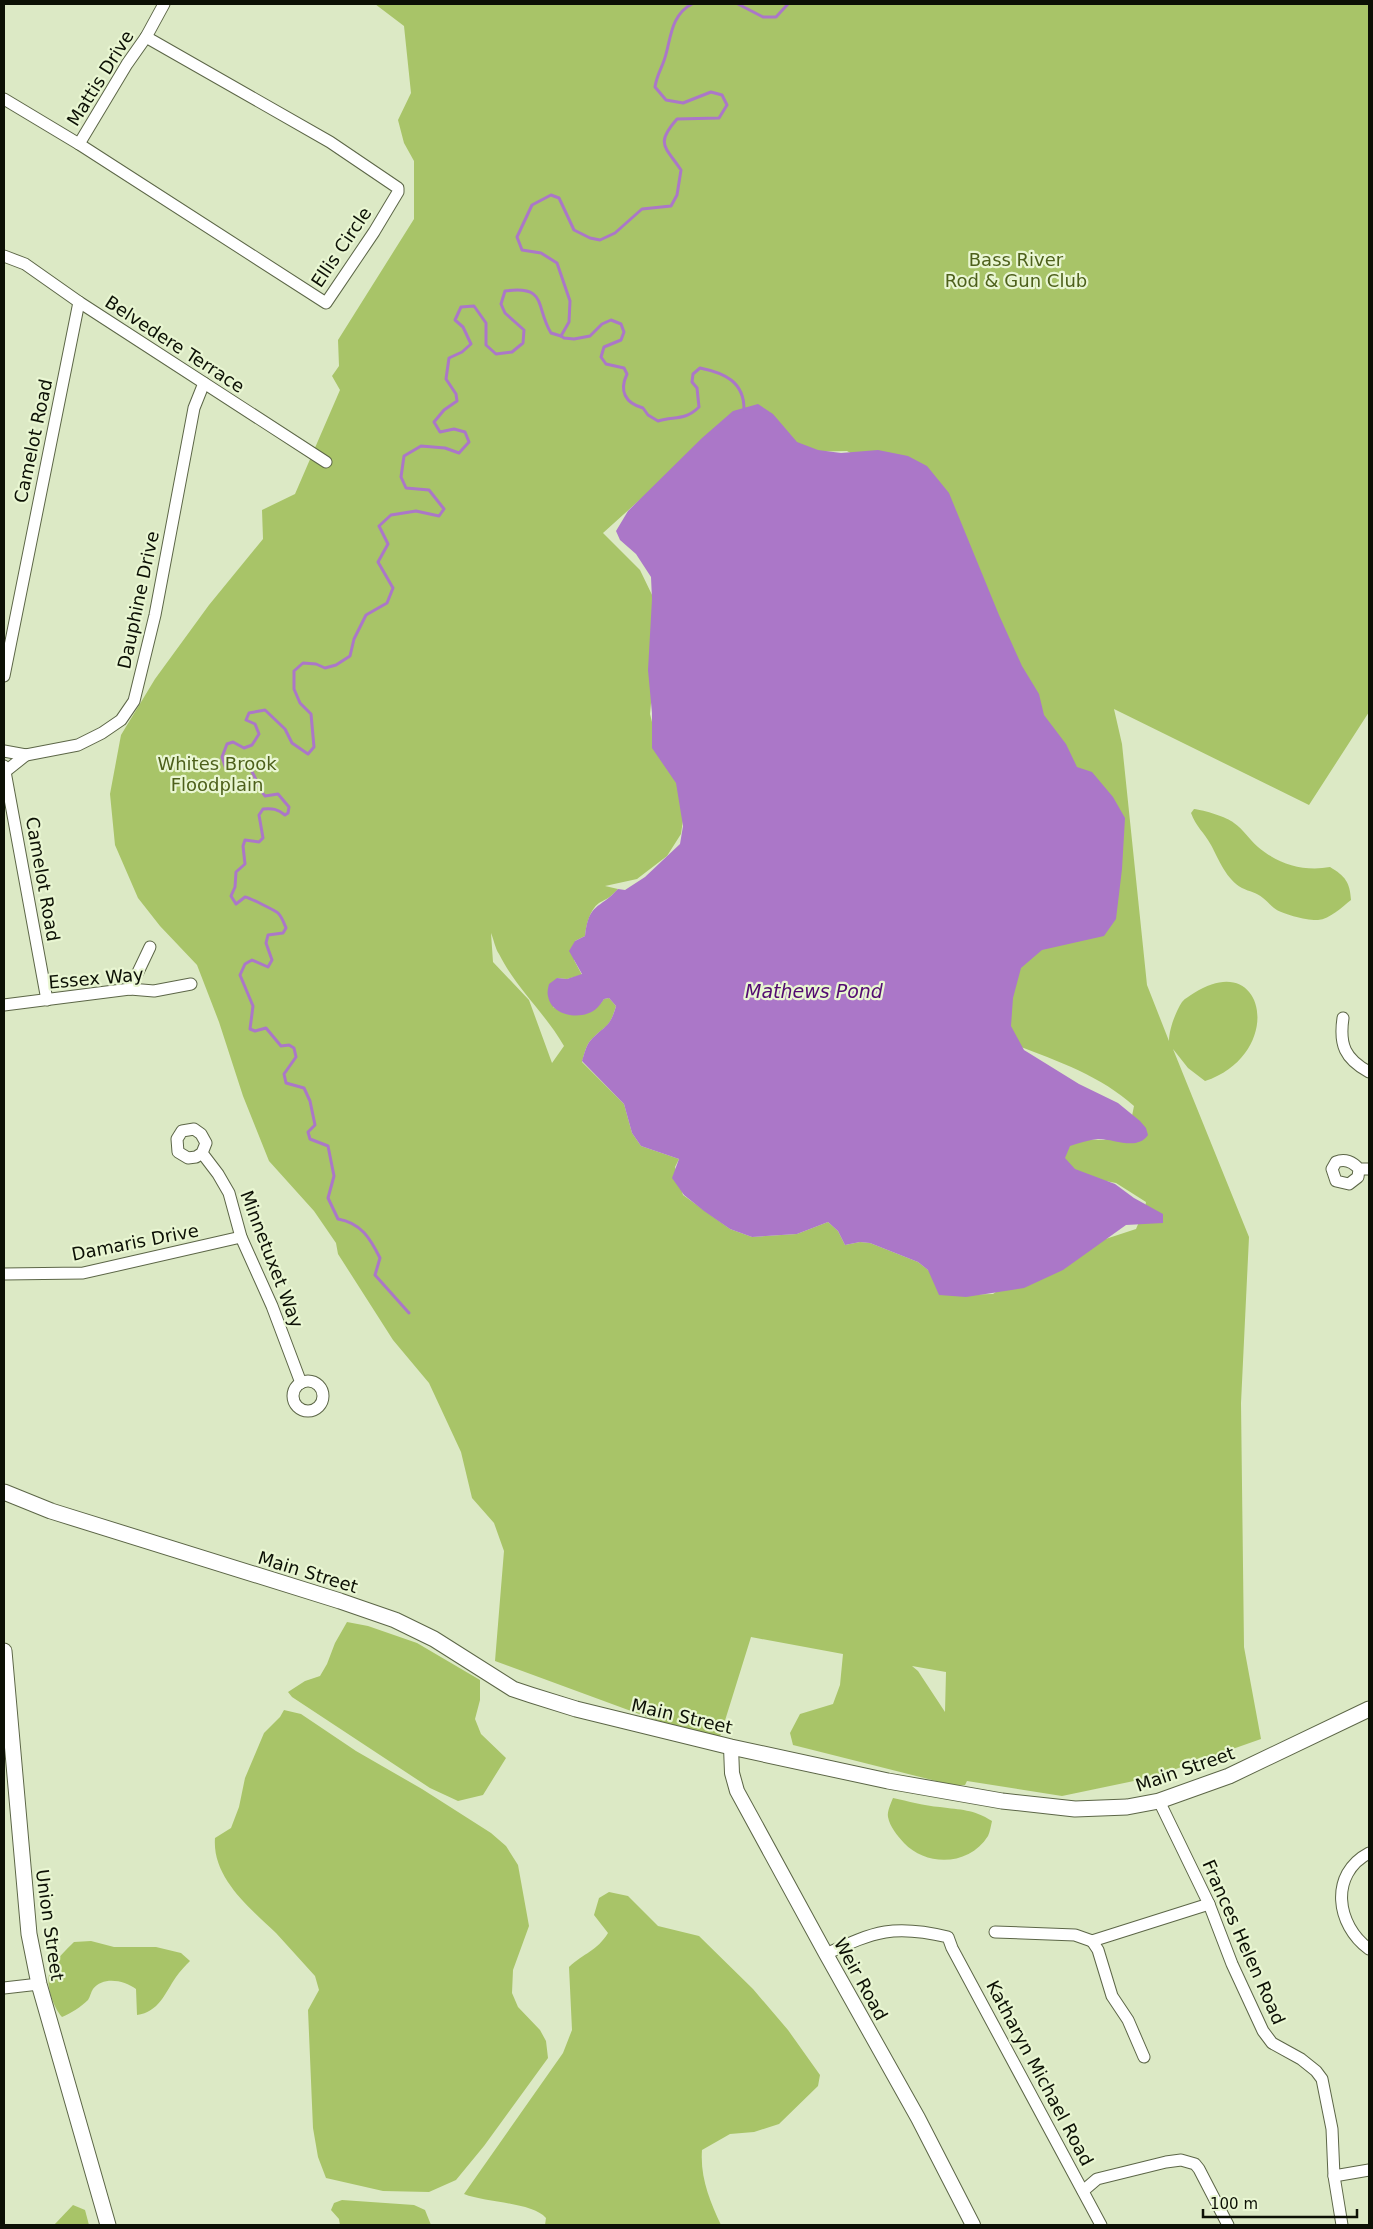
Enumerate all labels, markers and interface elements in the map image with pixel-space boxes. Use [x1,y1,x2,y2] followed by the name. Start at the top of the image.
[62,26,138,130] street label: Mattis Drive
[307,203,375,291] street label: Ellis Circle
[945,249,1087,291] park label: Bass River Rod & Gun Club
[101,291,249,397] street label: Belvedere Terrace
[10,377,56,505] street label: Camelot Road
[113,529,163,671] street label: Dauphine Drive
[157,753,277,795] park label: Whites Brook Floodplain
[22,815,64,943] street label: Camelot Road
[47,963,145,993] street label: Essex Way
[745,980,884,1002] water label: Mathews Pond
[236,1187,308,1331] street label: Minnetuxet Way
[70,1219,200,1265] street label: Damaris Drive
[255,1547,361,1597] street label: Main Street
[629,1694,735,1738] street label: Main Street
[1133,1742,1237,1796] street label: Main Street
[1198,1856,1290,2028] street label: Frances Helen Road
[32,1868,68,1982] street label: Union Street
[830,1934,892,2024] street label: Weir Road
[982,1977,1098,2169] street label: Katharyn Michael Road
[1203,2186,1357,2218] scale bar
[1210,2195,1258,2213] text: 100 m

